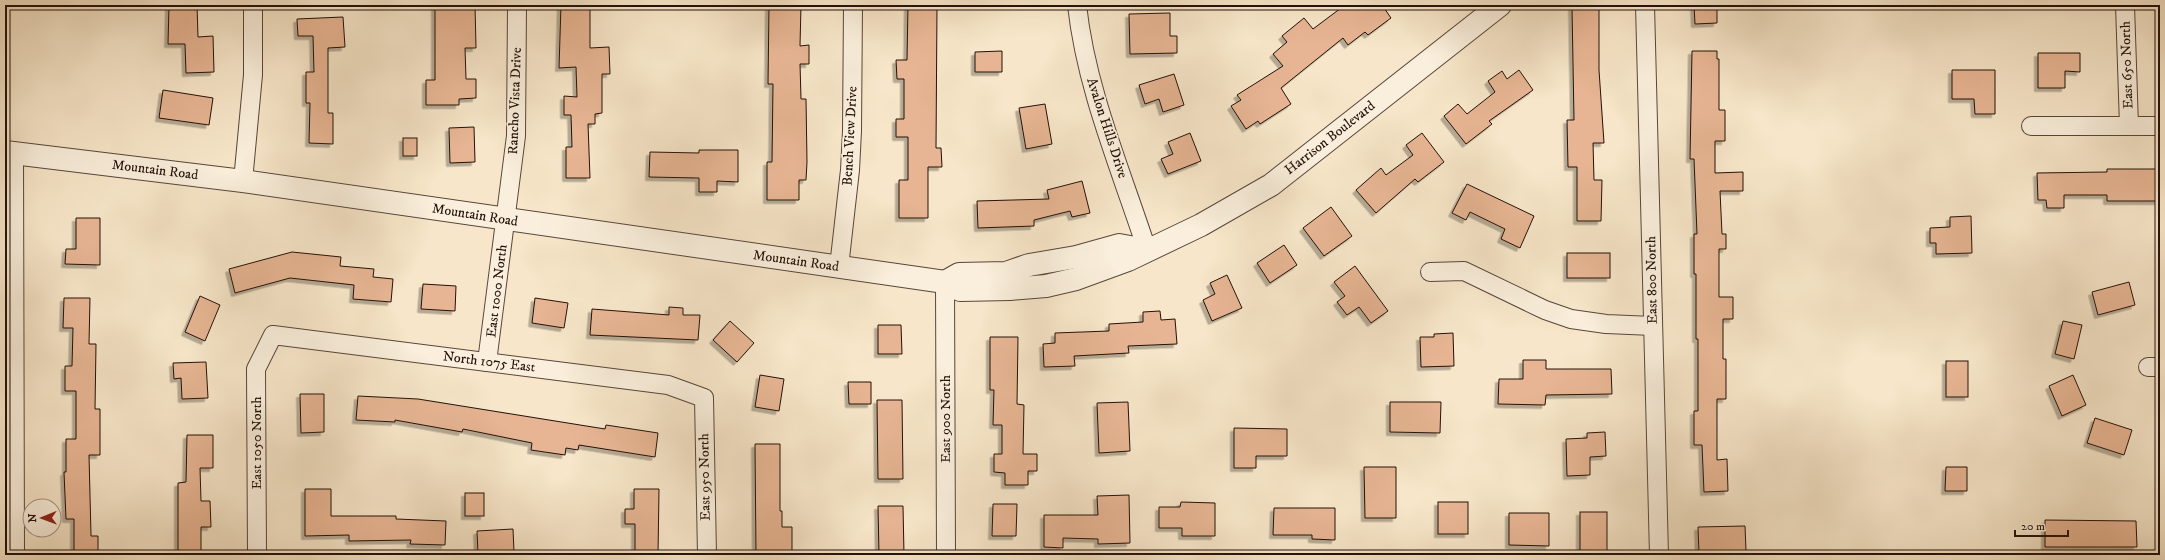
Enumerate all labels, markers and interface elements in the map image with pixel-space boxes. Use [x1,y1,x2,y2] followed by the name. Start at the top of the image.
[2116,20,2138,109] street label: East 650 North
[504,47,526,155] street label: Rancho Vista Drive
[1082,75,1132,181] street label: Avalon Hills Drive
[838,86,862,186] street label: Bench View Drive
[1281,97,1379,179] street label: Harrison Boulevard
[111,156,199,184] street label: Mountain Road
[431,199,519,231] street label: Mountain Road
[1642,235,1662,324] street label: East 800 North
[482,243,512,339] street label: East 1000 North
[752,246,840,276] street label: Mountain Road
[442,347,537,377] street label: North 1075 East
[937,374,955,463] street label: East 900 North
[248,396,266,490] street label: East 1050 North
[695,432,715,521] street label: East 950 North
[22,498,62,538] north arrow
[2015,512,2068,538] scale bar
[26,514,40,523] text: N
[2021,519,2045,534] text: 20 m

